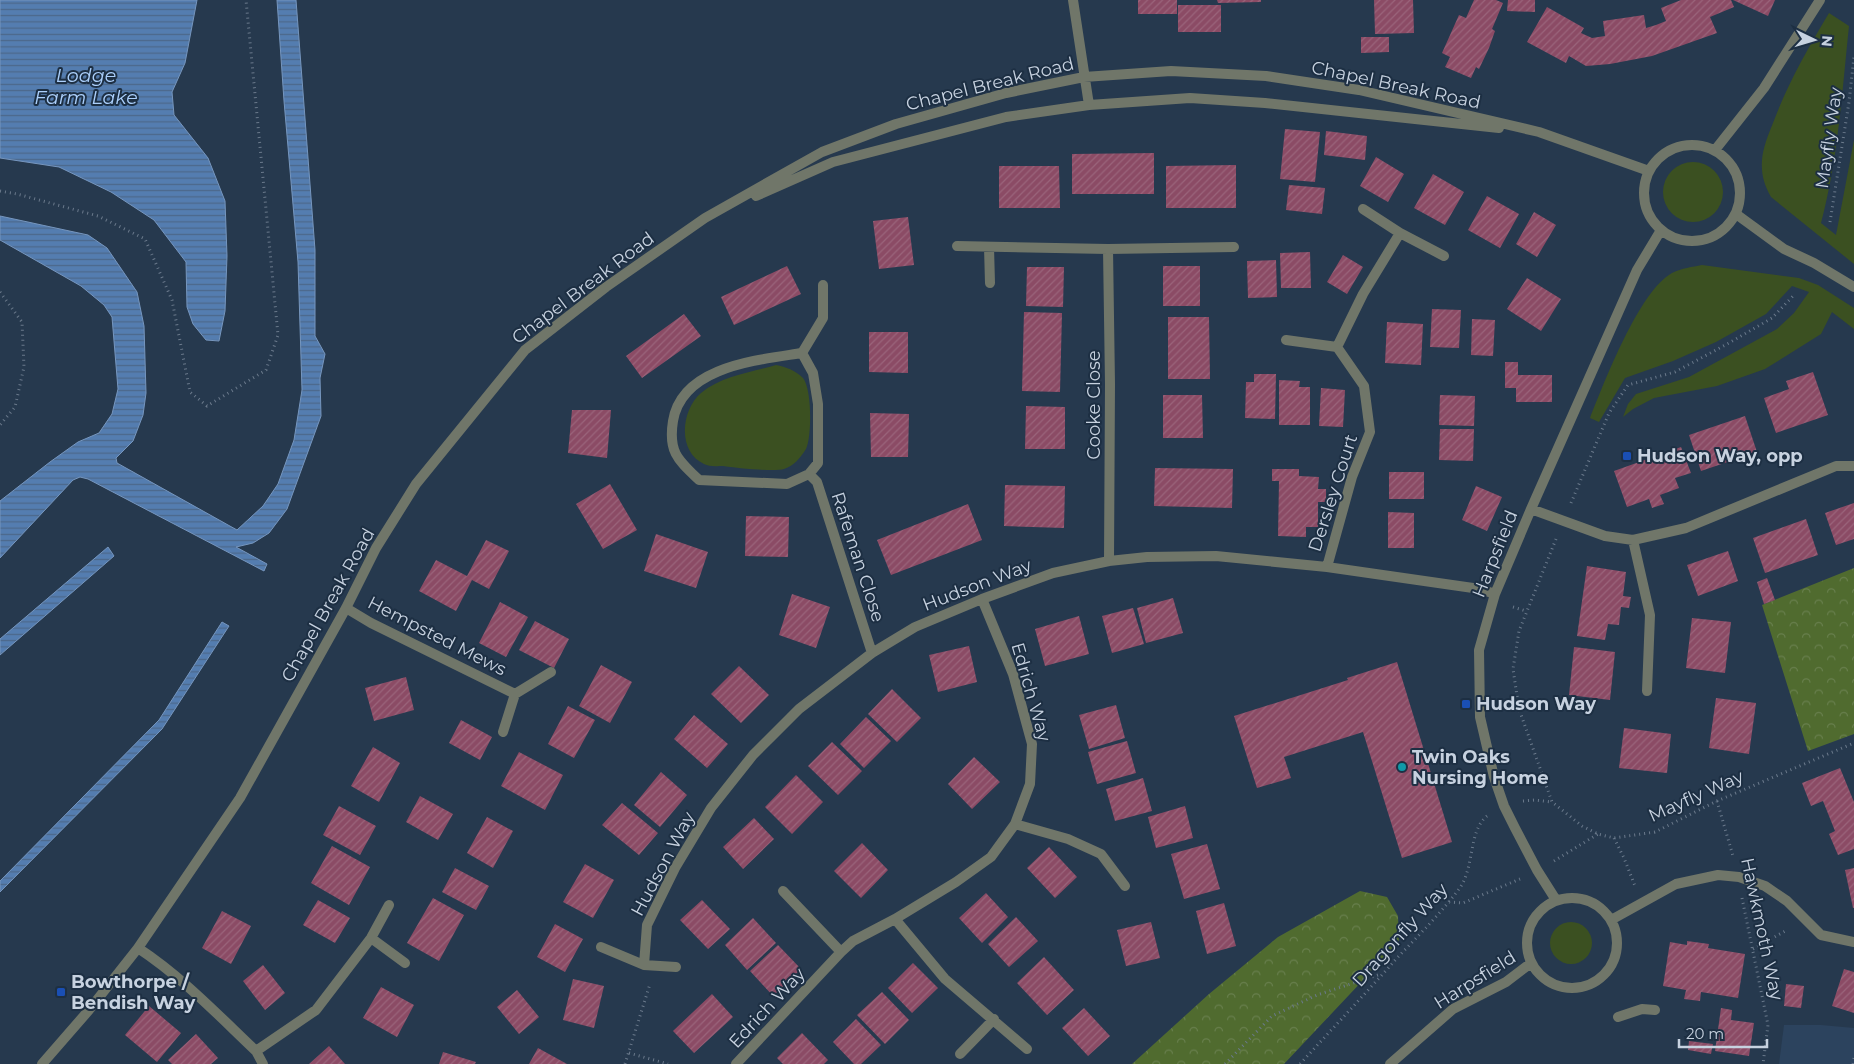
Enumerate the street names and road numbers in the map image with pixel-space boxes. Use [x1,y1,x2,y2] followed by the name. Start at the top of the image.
[904,52,1076,116] street label: Chapel Break Road
[1309,56,1483,114] street label: Chapel Break Road
[1811,86,1847,190] street label: Mayfly Way
[507,227,659,349] street label: Chapel Break Road
[1083,350,1105,460] street label: Cooke Close
[1304,431,1362,555] street label: Dersley Court
[827,489,889,625] street label: Rafeman Close
[1468,507,1522,601] street label: Harpsfield
[277,524,379,686] street label: Chapel Break Road
[919,554,1035,616] street label: Hudson Way
[364,592,510,681] street label: Hempsted Mews
[1006,640,1056,744] street label: Edrich Way
[1645,765,1747,827] street label: Mayfly Way
[626,808,700,920] street label: Hudson Way
[1736,856,1788,1003] street label: Hawkmoth Way
[1348,878,1453,991] street label: Dragonfly Way
[1430,946,1520,1014] street label: Harpsfield
[724,963,810,1053] street label: Edrich Way

